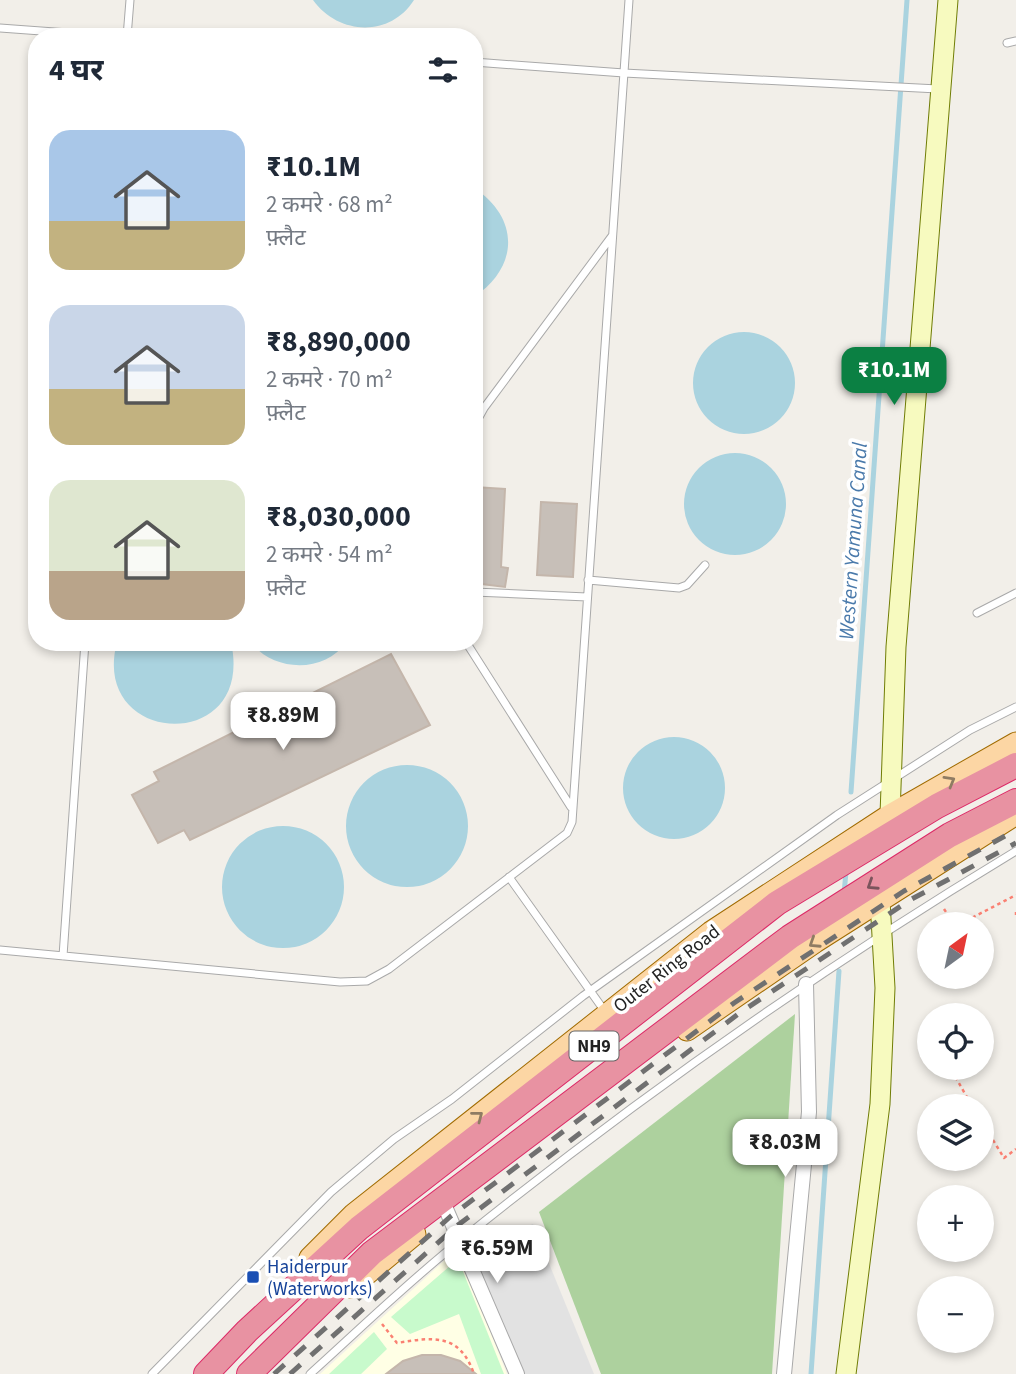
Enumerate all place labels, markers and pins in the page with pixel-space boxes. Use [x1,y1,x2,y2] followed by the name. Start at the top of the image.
[837,348,951,407] pin: ₹10.1M
[226,692,340,752] pin: ₹8.89M
[728,1120,842,1179] pin: ₹8.03M
[440,1226,554,1285] pin: ₹6.59M
[267,1254,373,1303] place label: Haiderpur (Waterworks)
[245,1269,261,1285] marker: Haiderpur (Waterworks)

